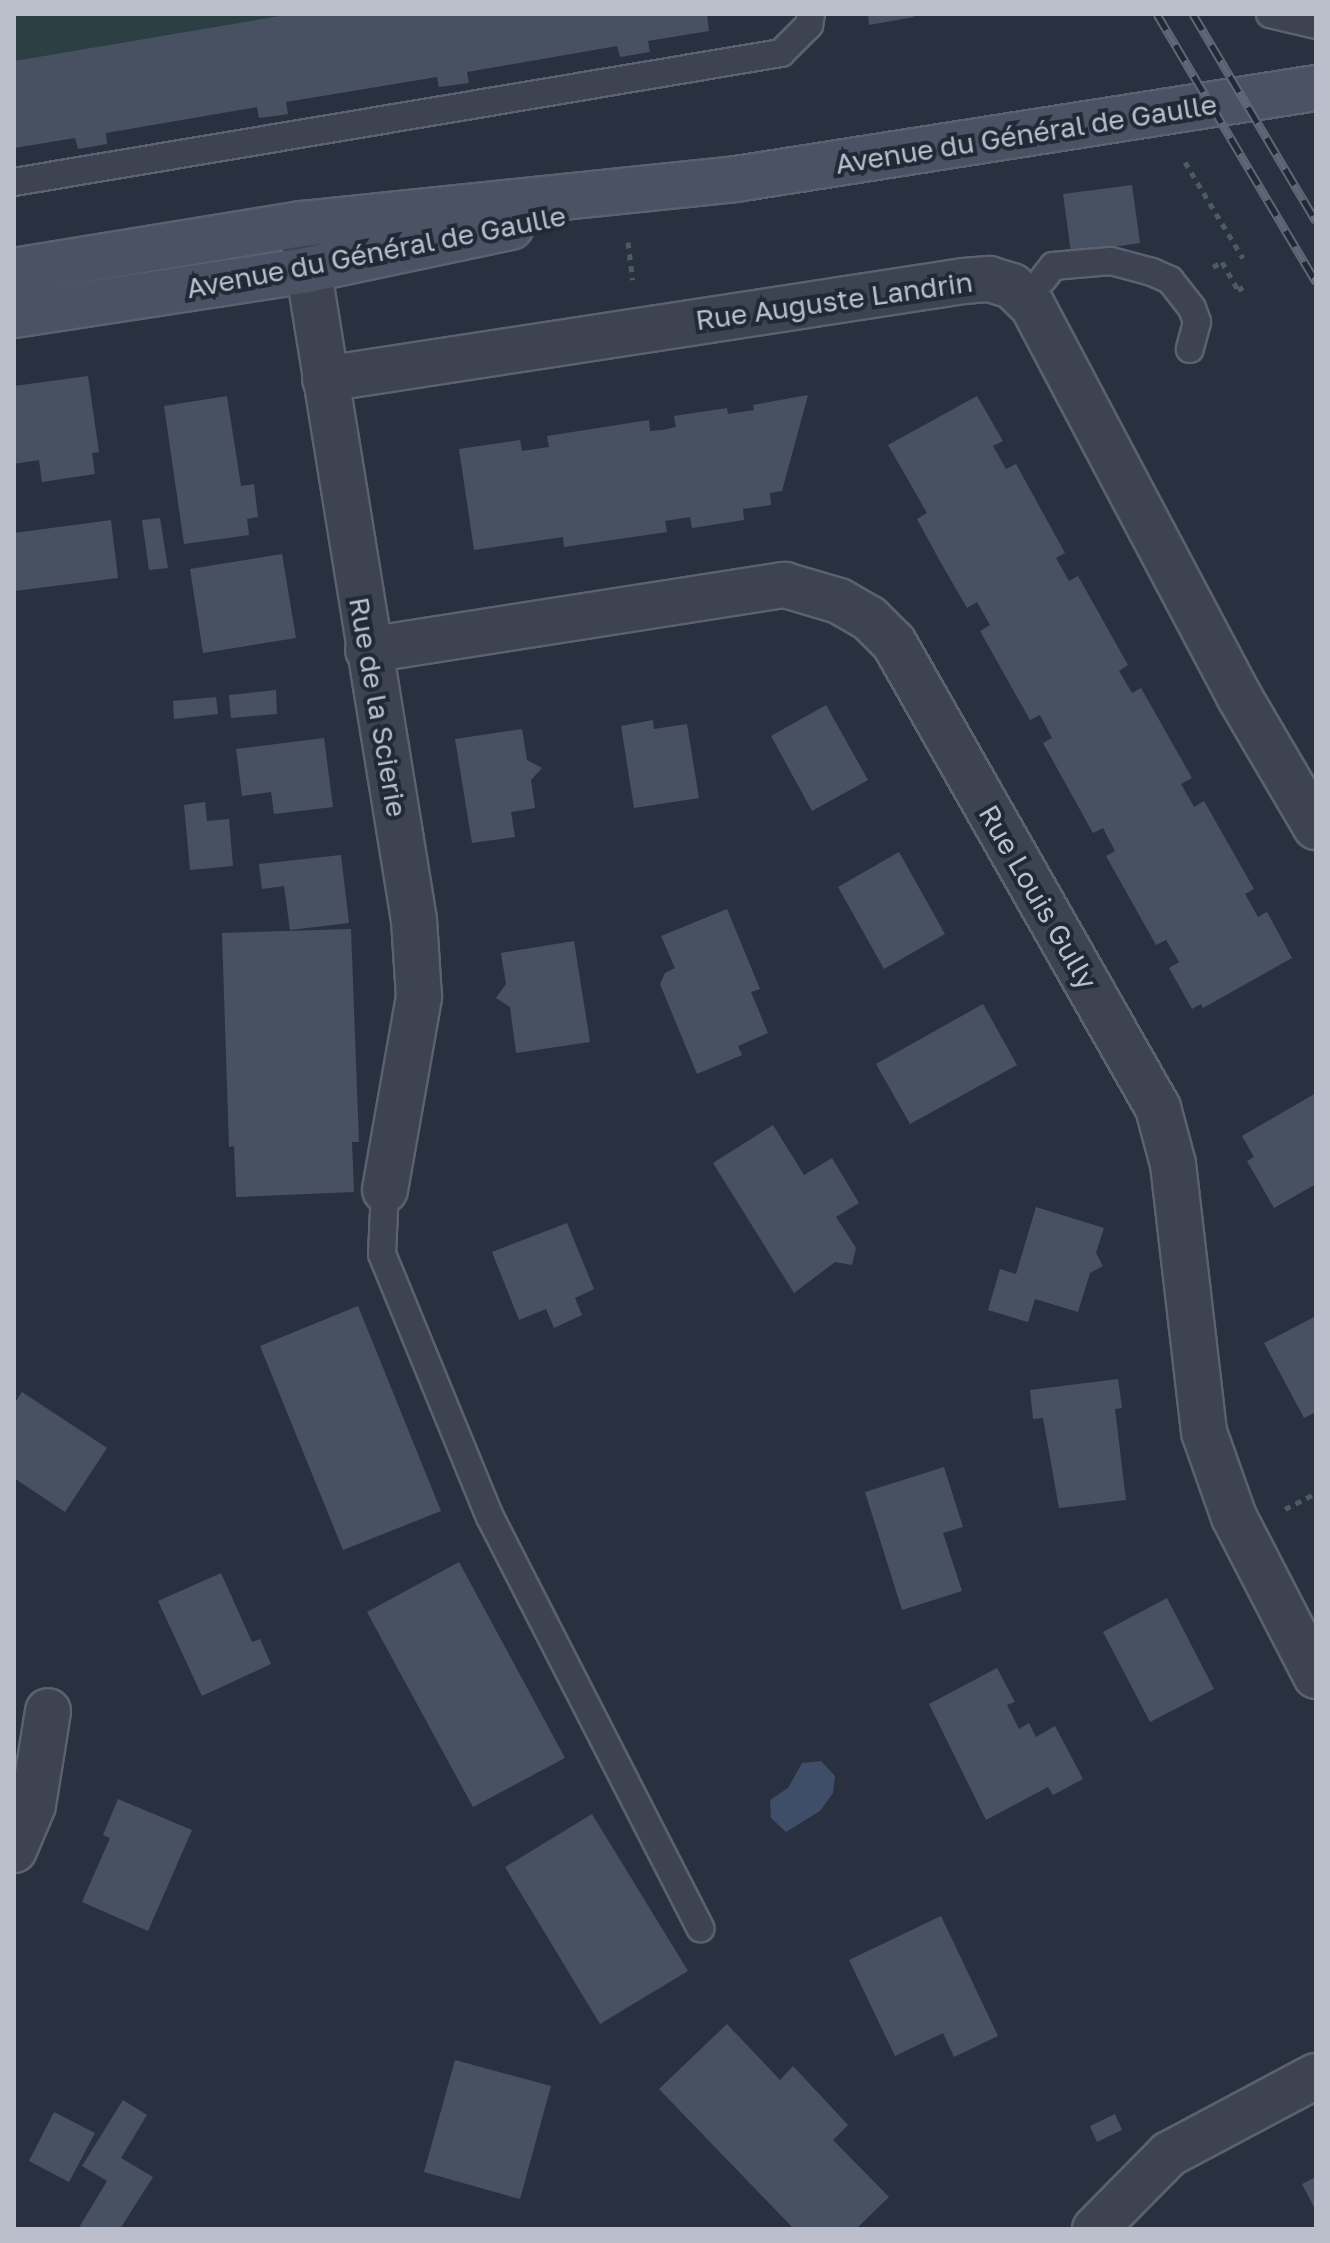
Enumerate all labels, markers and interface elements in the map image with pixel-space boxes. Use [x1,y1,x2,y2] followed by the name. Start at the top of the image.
[833,87,1219,181] street label: Avenue du Général de Gaulle
[183,199,569,305] street label: Avenue du Général de Gaulle
[693,265,975,337] street label: Rue Auguste Landrin
[342,595,414,819] street label: Rue de la Scierie
[972,799,1104,995] street label: Rue Louis Gully

